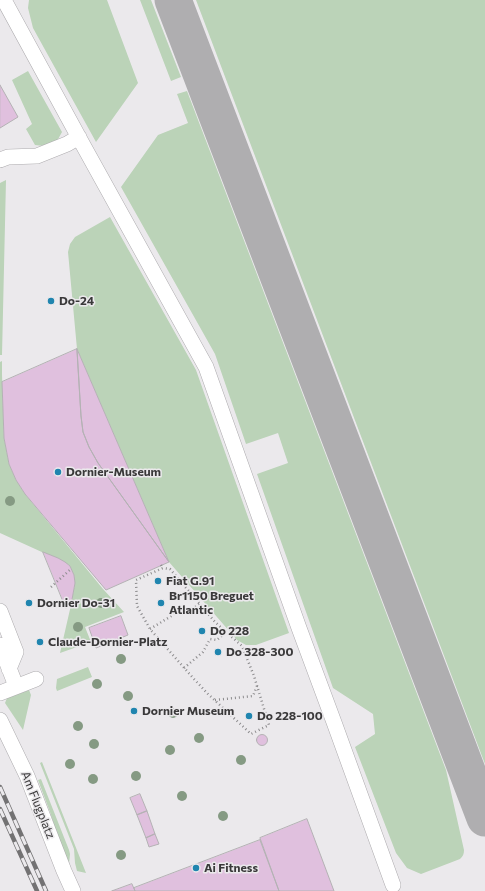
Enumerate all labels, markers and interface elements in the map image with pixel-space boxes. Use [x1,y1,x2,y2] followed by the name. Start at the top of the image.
[59,294,94,308] place label: Do-24
[46,296,56,306] marker: Do-24
[66,465,161,479] place label: Dornier-Museum
[53,467,63,477] marker: Dornier-Museum
[166,574,215,588] place label: Fiat G.91
[153,576,163,586] marker: Fiat G.91
[169,589,254,617] place label: Br1150 Breguet Atlantic
[37,596,115,610] place label: Dornier Do-31
[24,598,34,608] marker: Dornier Do-31
[156,598,166,608] marker: Br1150 Breguet Atlantic
[210,624,249,638] place label: Do 228
[197,626,207,636] marker: Do 228
[48,635,167,649] place label: Claude-Dornier-Platz
[35,637,45,647] marker: Claude-Dornier-Platz
[226,645,293,659] place label: Do 328-300
[213,647,223,657] marker: Do 328-300
[142,704,234,718] place label: Dornier Museum
[129,706,139,716] marker: Dornier Museum
[257,709,323,723] place label: Do 228-100
[244,711,254,721] marker: Do 228-100
[18,769,58,841] street label: Am Flugplatz
[204,861,258,875] place label: Ai Fitness
[191,863,201,873] marker: Ai Fitness

